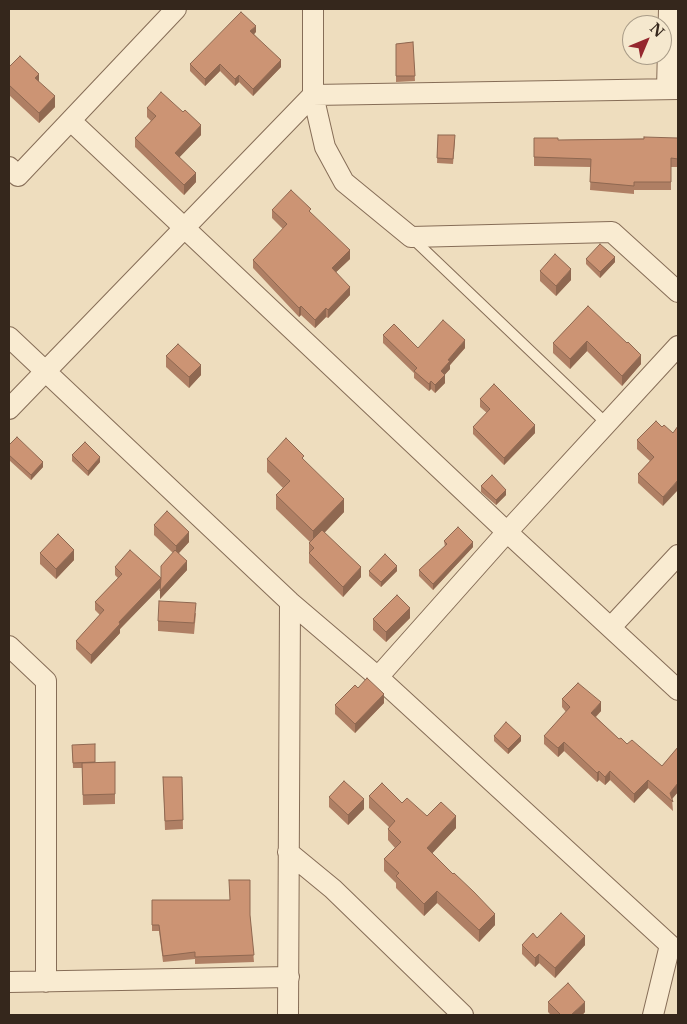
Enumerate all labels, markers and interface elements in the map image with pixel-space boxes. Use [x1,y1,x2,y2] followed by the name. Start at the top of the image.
[622,15,672,65] north arrow
[646,19,668,41] text: N

